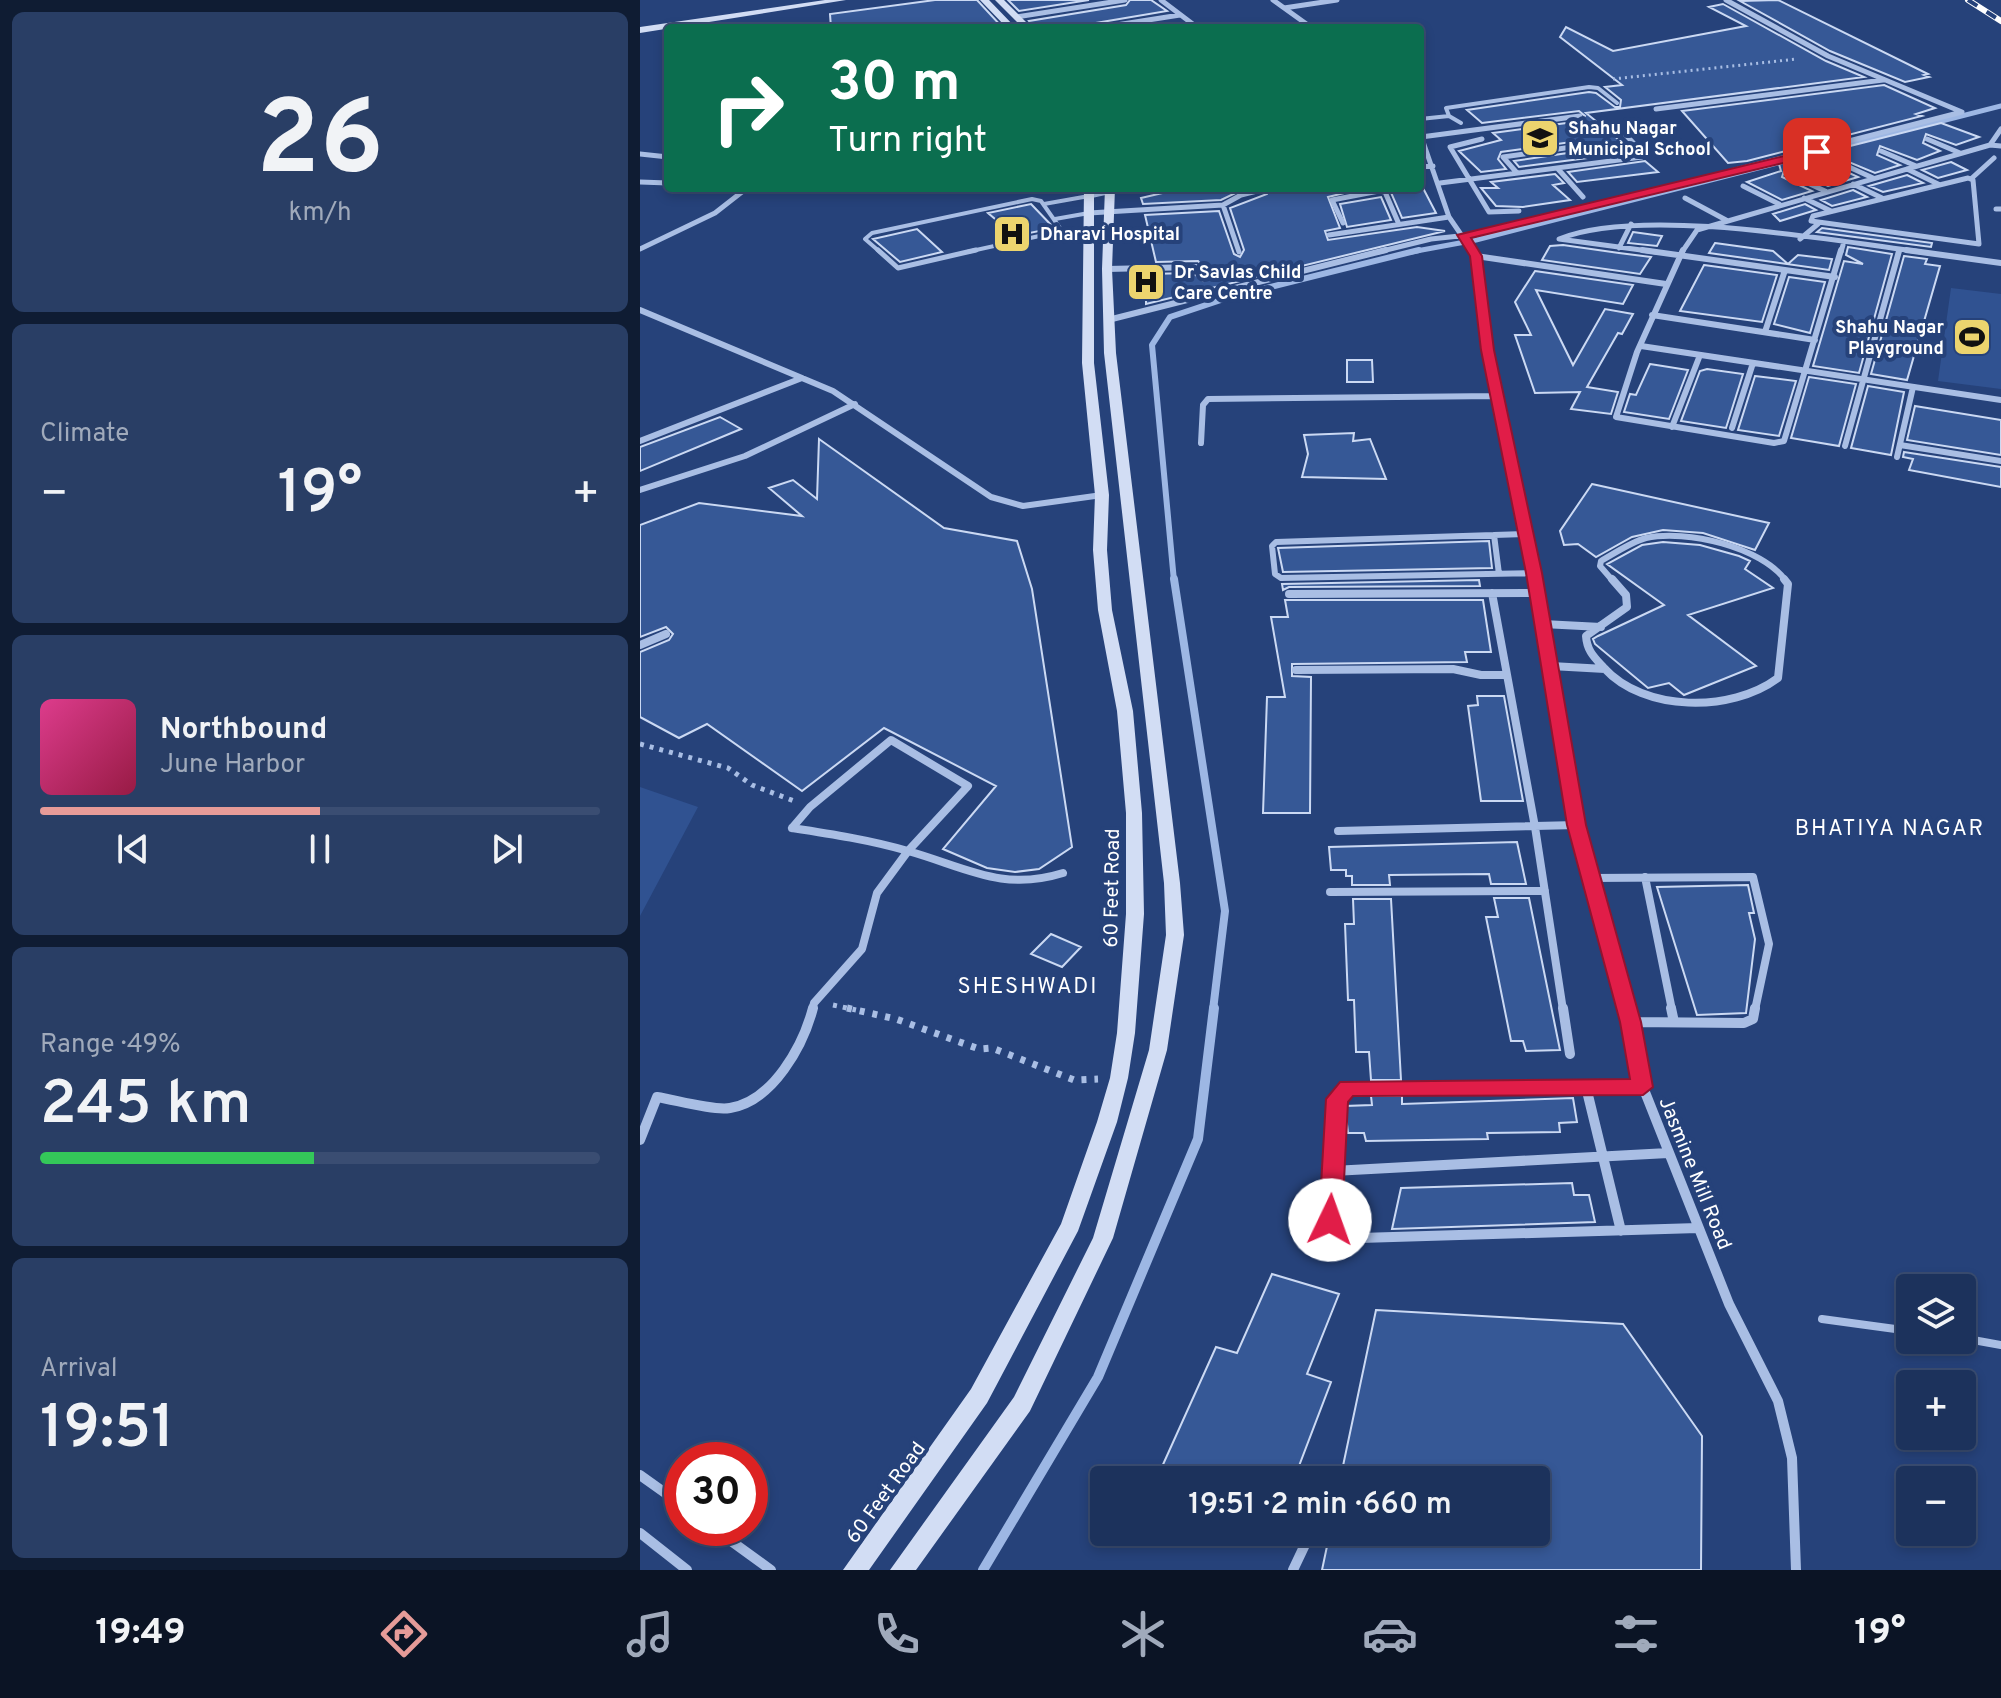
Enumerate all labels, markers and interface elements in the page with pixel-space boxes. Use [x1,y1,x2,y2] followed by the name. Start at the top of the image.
[828,50,961,120] text: 30 m
[696,56,800,160] icon: right
[256,79,384,211] text: 26
[1519,117,1561,159] school or university icon: Shahu Nagar Municipal School
[1568,118,1711,162] place label: Shahu Nagar Municipal School
[1783,118,1851,186] pin
[828,119,987,165] text: Turn right
[1795,130,1839,174] icon: arrive
[288,197,352,230] text: km/h
[991,213,1033,255] hospital icon: Dharavi Hospital
[1040,224,1180,247] place label: Dharavi Hospital
[1125,261,1167,303] hospital icon: Dr Savlas Child Care Centre
[1174,262,1301,306] place label: Dr Savlas Child Care Centre
[1951,316,1993,358] sports icon: Shahu Nagar Playground
[1835,317,1944,361] place label: Shahu Nagar Playground
[40,418,129,451] text: Climate
[278,458,362,534] text: 19°
[40,468,68,524] text: −
[572,468,600,524] text: +
[160,712,327,749] text: Northbound
[160,749,305,782] text: June Harbor
[1795,816,1985,843] district label: BHATIYA NAGAR
[111,827,155,871] icon: previous
[298,827,342,871] icon: pause
[485,827,529,871] icon: next
[1099,828,1127,948] street label: 60 Feet Road
[958,974,1098,1001] district label: SHESHWADI
[40,1029,181,1062] text: Range · 49%
[40,1069,251,1145] text: 245 km
[1652,1094,1737,1254] street label: Jasmine Mill Road
[1288,1178,1372,1262] position arrow
[1896,1274,1976,1546] map controls
[1896,1274,1976,1354] button: layers
[40,1353,118,1386] text: Arrival
[1896,1370,1976,1450] button: +
[40,1393,175,1469] text: 19:51
[841,1437,932,1549] street label: 60 Feet Road
[664,1442,768,1546] speed limit sign: 30
[1896,1466,1976,1546] button: −
[1188,1487,1452,1524] text: 19:51 · 2 min · 660 m
[376,1606,432,1662] icon: directions
[622,1606,678,1662] icon: music
[869,1606,925,1662] icon: phone
[1115,1606,1171,1662] icon: climate
[1362,1606,1418,1662] icon: car
[1608,1606,1664,1662] icon: filters
[95,1611,186,1657] text: 19:49
[1854,1611,1906,1657] text: 19°

